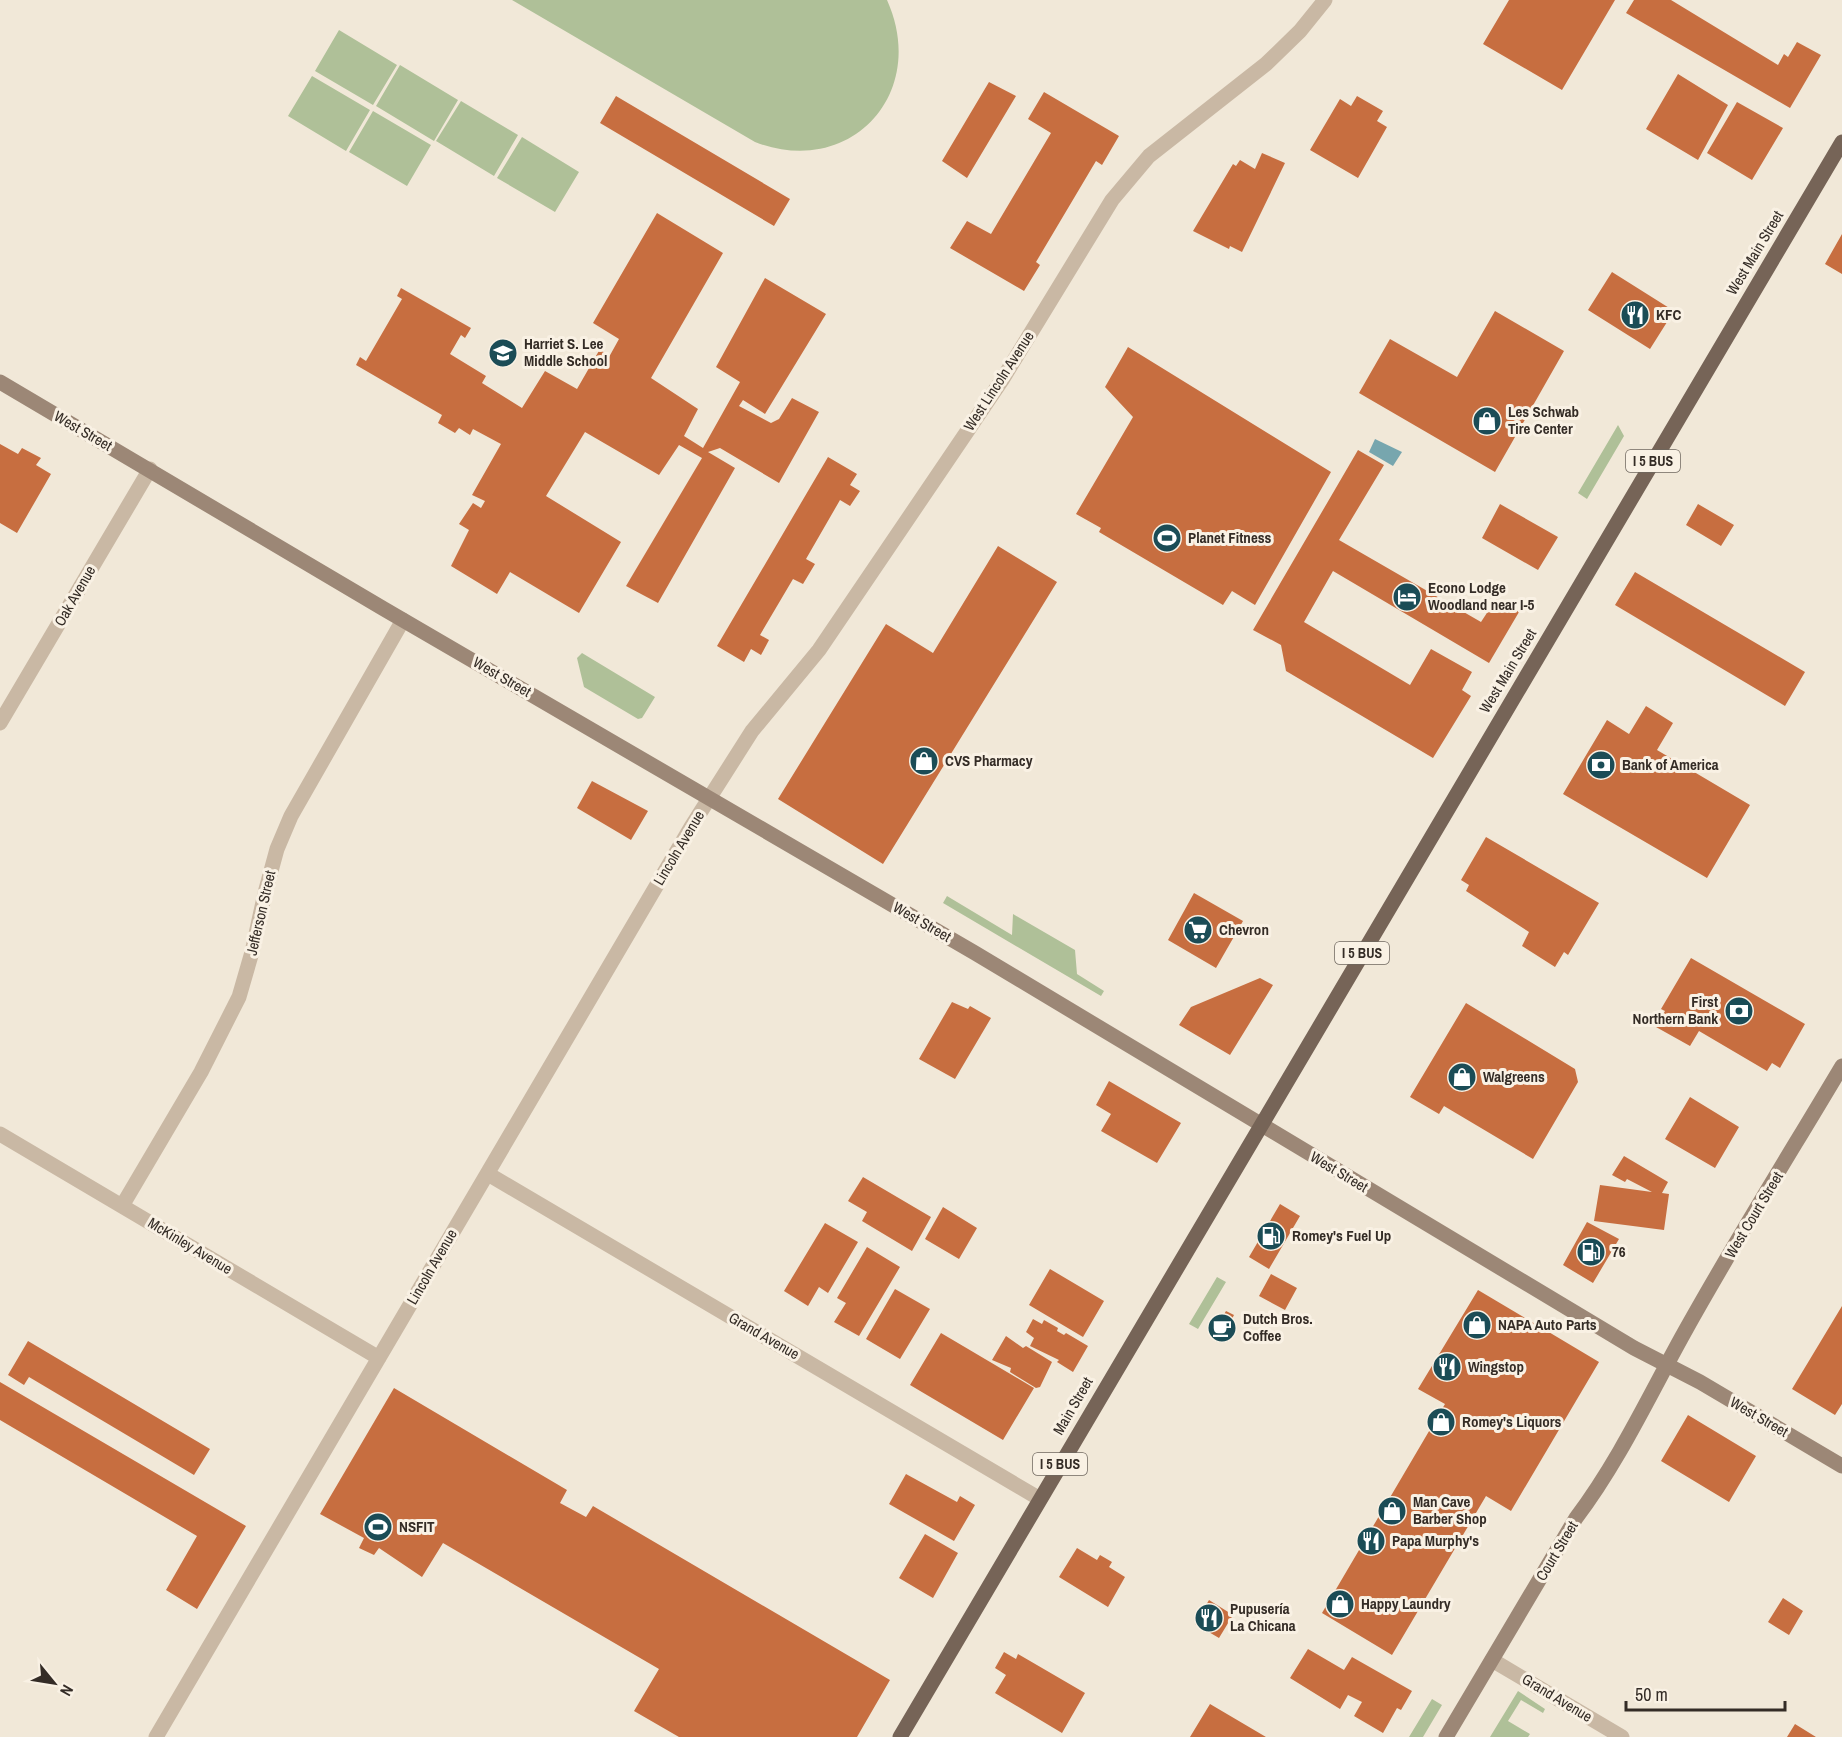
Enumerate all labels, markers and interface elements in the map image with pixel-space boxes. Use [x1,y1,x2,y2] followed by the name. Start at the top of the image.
[1721,206,1788,299] street label: West Main Street
[1619,299,1651,331] restaurant icon: KFC
[1656,304,1681,325] place label: KFC
[958,327,1039,435] street label: West Lincoln Avenue
[524,333,607,371] place label: Harriet S. Lee Middle School
[487,337,519,369] school or university icon: Harriet S. Lee Middle School
[1508,401,1579,439] place label: Les Schwab Tire Center
[50,405,117,456] street label: West Street
[1471,405,1503,437] shop icon: Les Schwab Tire Center
[1626,450,1680,472] road number: I 5 BUS
[1151,522,1183,554] sports icon: Planet Fitness
[1188,527,1272,548] place label: Planet Fitness
[49,561,100,630] street label: Oak Avenue
[1428,577,1535,615] place label: Econo Lodge Woodland near I-5
[1391,581,1423,613] hotel icon: Econo Lodge Woodland near I-5
[1474,624,1541,717] street label: West Main Street
[469,651,536,702] street label: West Street
[908,745,940,777] shop icon: CVS Pharmacy
[1585,749,1617,781] bank icon: Bank of America
[945,750,1033,771] place label: CVS Pharmacy
[1622,754,1719,775] place label: Bank of America
[648,806,709,889] street label: Lincoln Avenue
[241,868,281,957] street label: Jefferson Street
[889,896,956,947] street label: West Street
[1182,914,1214,946] supermarket icon: Chevron
[1219,919,1269,940] place label: Chevron
[1335,942,1389,964] road number: I 5 BUS
[1633,991,1718,1029] place label: First Northern Bank
[1723,995,1755,1027] bank icon: First Northern Bank
[1446,1061,1478,1093] shop icon: Walgreens
[1483,1066,1545,1087] place label: Walgreens
[1306,1146,1373,1197] street label: West Street
[1719,1167,1788,1262] street label: West Court Street
[144,1212,236,1279] street label: McKinley Avenue
[1255,1220,1287,1252] fuel station icon: Romey's Fuel Up
[401,1225,462,1308] street label: Lincoln Avenue
[1292,1225,1391,1246] place label: Romey's Fuel Up
[1575,1236,1607,1268] fuel station icon: 76
[1612,1241,1626,1262] place label: 76
[725,1307,804,1364] street label: Grand Avenue
[1243,1308,1313,1346] place label: Dutch Bros. Coffee
[1461,1309,1493,1341] shop icon: NAPA Auto Parts
[1206,1312,1238,1344] cafe icon: Dutch Bros. Coffee
[1498,1314,1597,1335] place label: NAPA Auto Parts
[1431,1351,1463,1383] restaurant icon: Wingstop
[1468,1356,1524,1377] place label: Wingstop
[1048,1372,1098,1439] street label: Main Street
[1726,1391,1793,1442] street label: West Street
[1425,1406,1457,1438] shop icon: Romey's Liquors
[1462,1411,1561,1432] place label: Romey's Liquors
[1033,1453,1087,1475] road number: I 5 BUS
[1413,1491,1487,1529] place label: Man Cave Barber Shop
[1376,1495,1408,1527] shop icon: Man Cave Barber Shop
[362,1511,394,1543] sports icon: NSFIT
[399,1516,435,1537] place label: NSFIT
[1530,1516,1583,1585] street label: Court Street
[1355,1525,1387,1557] restaurant icon: Papa Murphy's
[1392,1530,1479,1551] place label: Papa Murphy's
[1324,1588,1356,1620] shop icon: Happy Laundry
[1361,1593,1451,1614] place label: Happy Laundry
[1230,1598,1296,1636] place label: Pupusería La Chicana
[1193,1602,1225,1634] restaurant icon: Pupusería La Chicana
[24,1653,84,1713] north arrow
[1518,1668,1596,1727] street label: Grand Avenue
[1626,1674,1785,1712] scale bar
[55,1681,79,1700] text: N
[1635,1682,1668,1707] text: 50 m

